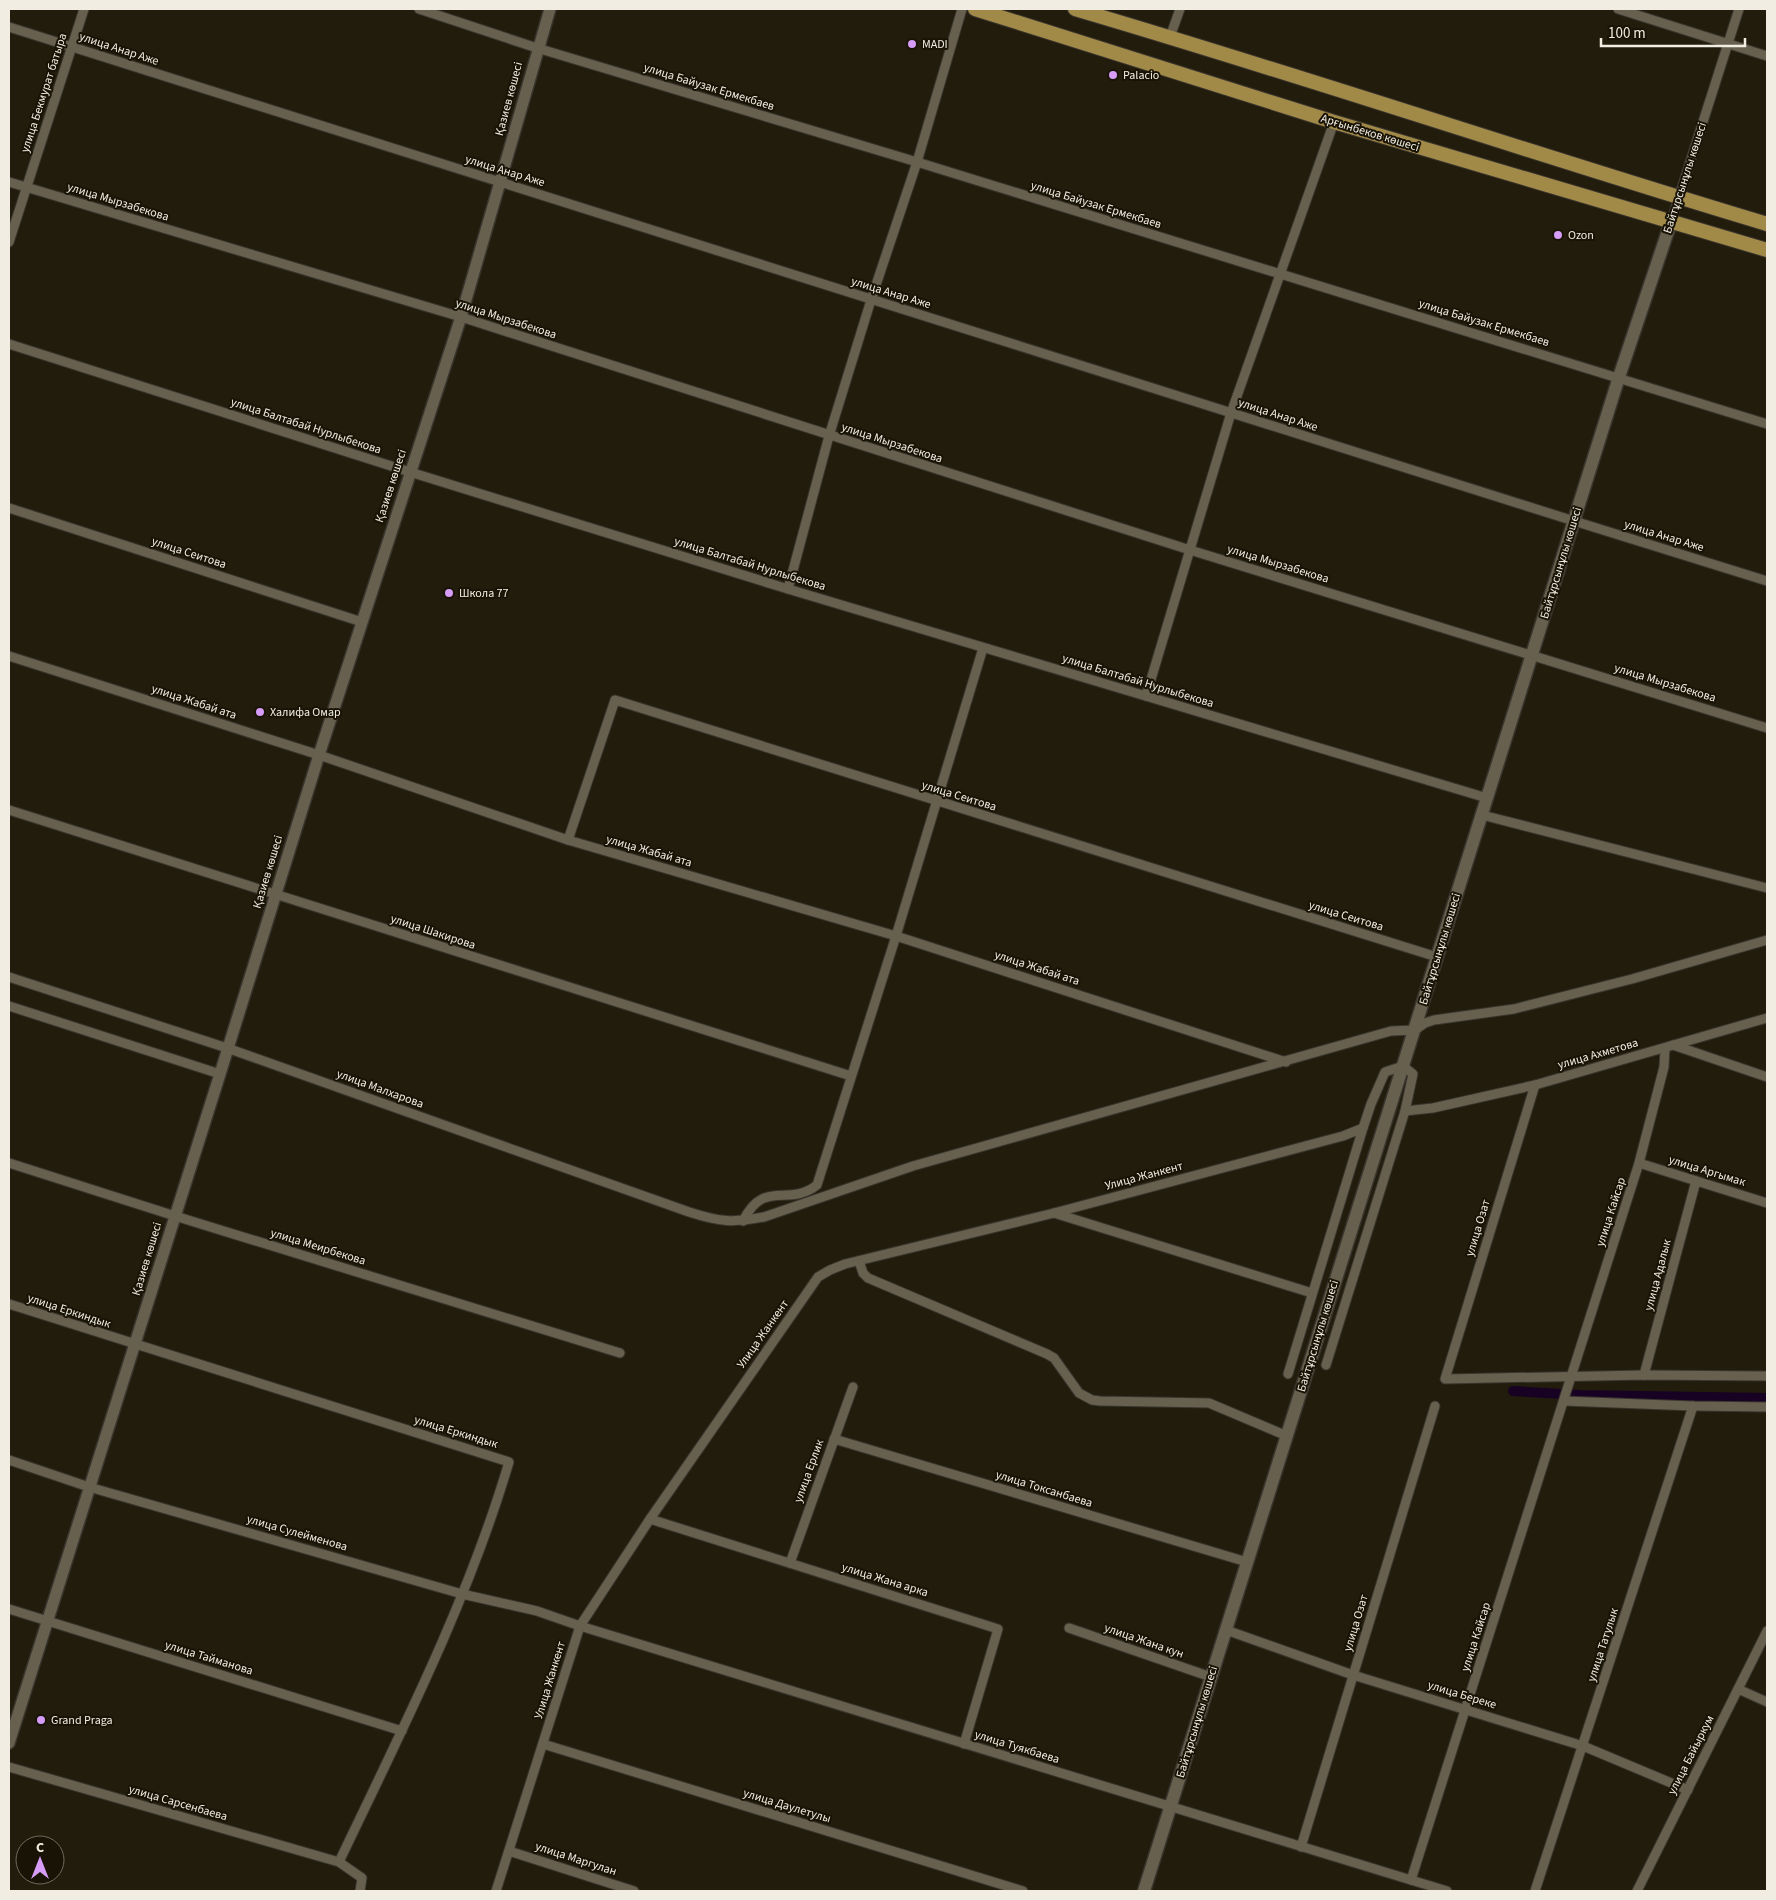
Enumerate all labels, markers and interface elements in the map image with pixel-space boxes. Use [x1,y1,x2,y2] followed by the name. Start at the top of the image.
[1601,15,1745,47] scale bar
[1608,23,1646,44] text: 100 m
[77,28,161,70] street label: улица Анар Аже
[17,31,71,155] street label: улица Бекмурат батыра
[922,36,948,53] place label: MADI
[906,38,918,50] marker: MADI
[642,59,776,115] street label: улица Байузак Ермекбаев
[491,60,527,138] street label: Қазиев көшесі
[1123,67,1159,84] place label: Palacio
[1107,69,1119,81] marker: Palacio
[1319,110,1421,156] street label: Арғынбеков көшесі
[1659,120,1711,236] street label: Байтұрсынұлы көшесі
[463,151,547,191] street label: улица Анар Аже
[1029,177,1163,233] street label: улица Байузак Ермекбаев
[65,178,171,226] street label: улица Мырзабекова
[1568,227,1594,244] place label: Ozon
[1552,229,1564,241] marker: Ozon
[849,273,933,313] street label: улица Анар Аже
[453,295,559,343] street label: улица Мырзабекова
[1417,295,1551,351] street label: улица Байузак Ермекбаев
[228,394,384,458] street label: улица Балтабай Нурлыбекова
[1236,394,1320,436] street label: улица Анар Аже
[839,419,945,467] street label: улица Мырзабекова
[371,447,411,525] street label: Қазиев көшесі
[1536,505,1586,621] street label: Байтұрсынұлы көшесі
[1622,516,1706,556] street label: улица Анар Аже
[150,533,228,573] street label: улица Сеитова
[672,533,828,595] street label: улица Балтабай Нурлыбекова
[1225,540,1331,588] street label: улица Мырзабекова
[459,585,509,602] place label: Школа 77
[443,587,455,599] marker: Школа 77
[1060,650,1216,712] street label: улица Балтабай Нурлыбекова
[1612,659,1718,707] street label: улица Мырзабекова
[149,680,239,724] street label: улица Жабай ата
[270,704,341,721] place label: Халифа Омар
[254,706,266,718] marker: Халифа Омар
[919,777,999,815] street label: улица Сеитова
[604,831,694,871] street label: улица Жабай ата
[249,833,287,911] street label: Қазиев көшесі
[1415,891,1465,1007] street label: Байтұрсынұлы көшесі
[1306,897,1386,935] street label: улица Сеитова
[388,910,478,954] street label: улица Шакирова
[992,946,1082,990] street label: улица Жабай ата
[1556,1034,1640,1074] street label: улица Ахметова
[334,1065,426,1113] street label: улица Малхарова
[1666,1151,1748,1191] street label: улица Аргымак
[1103,1157,1185,1195] street label: Улица Жанкент
[1592,1175,1630,1249] street label: улица Кайсар
[1461,1197,1495,1258] street label: улица Озат
[128,1220,166,1298] street label: Қазиев көшесі
[268,1224,368,1270] street label: улица Меирбекова
[1640,1237,1676,1313] street label: улица Адалык
[1293,1278,1343,1394] street label: Байтұрсынұлы көшесі
[25,1290,113,1333] street label: улица Еркиндык
[733,1296,793,1372] street label: Улица Жанкент
[412,1411,500,1453] street label: улица Еркиндык
[790,1437,828,1505] street label: улица Ерлик
[993,1466,1095,1512] street label: улица Токсанбаева
[245,1510,349,1556] street label: улица Сулейменова
[840,1559,930,1601] street label: улица Жана арка
[1339,1592,1373,1653] street label: улица Озат
[1457,1600,1495,1674] street label: улица Кайсар
[1583,1606,1623,1684] street label: улица Татулык
[1102,1619,1186,1663] street label: улица Жана кун
[163,1637,255,1679] street label: улица Тайманова
[530,1639,570,1721] street label: Улица Жанкент
[1172,1664,1222,1780] street label: Байтұрсынұлы көшесі
[1426,1676,1499,1714] street label: улица Береке
[51,1712,113,1729] place label: Grand Praga
[1664,1712,1718,1798] street label: улица Байыркум
[35,1714,47,1726] marker: Grand Praga
[972,1726,1062,1768] street label: улица Туякбаева
[127,1781,229,1825] street label: улица Сарсенбаева
[741,1785,833,1827] street label: улица Даулетулы
[15,1835,65,1885] north arrow
[36,1838,44,1858] text: С
[533,1838,619,1880] street label: улица Маргулан

